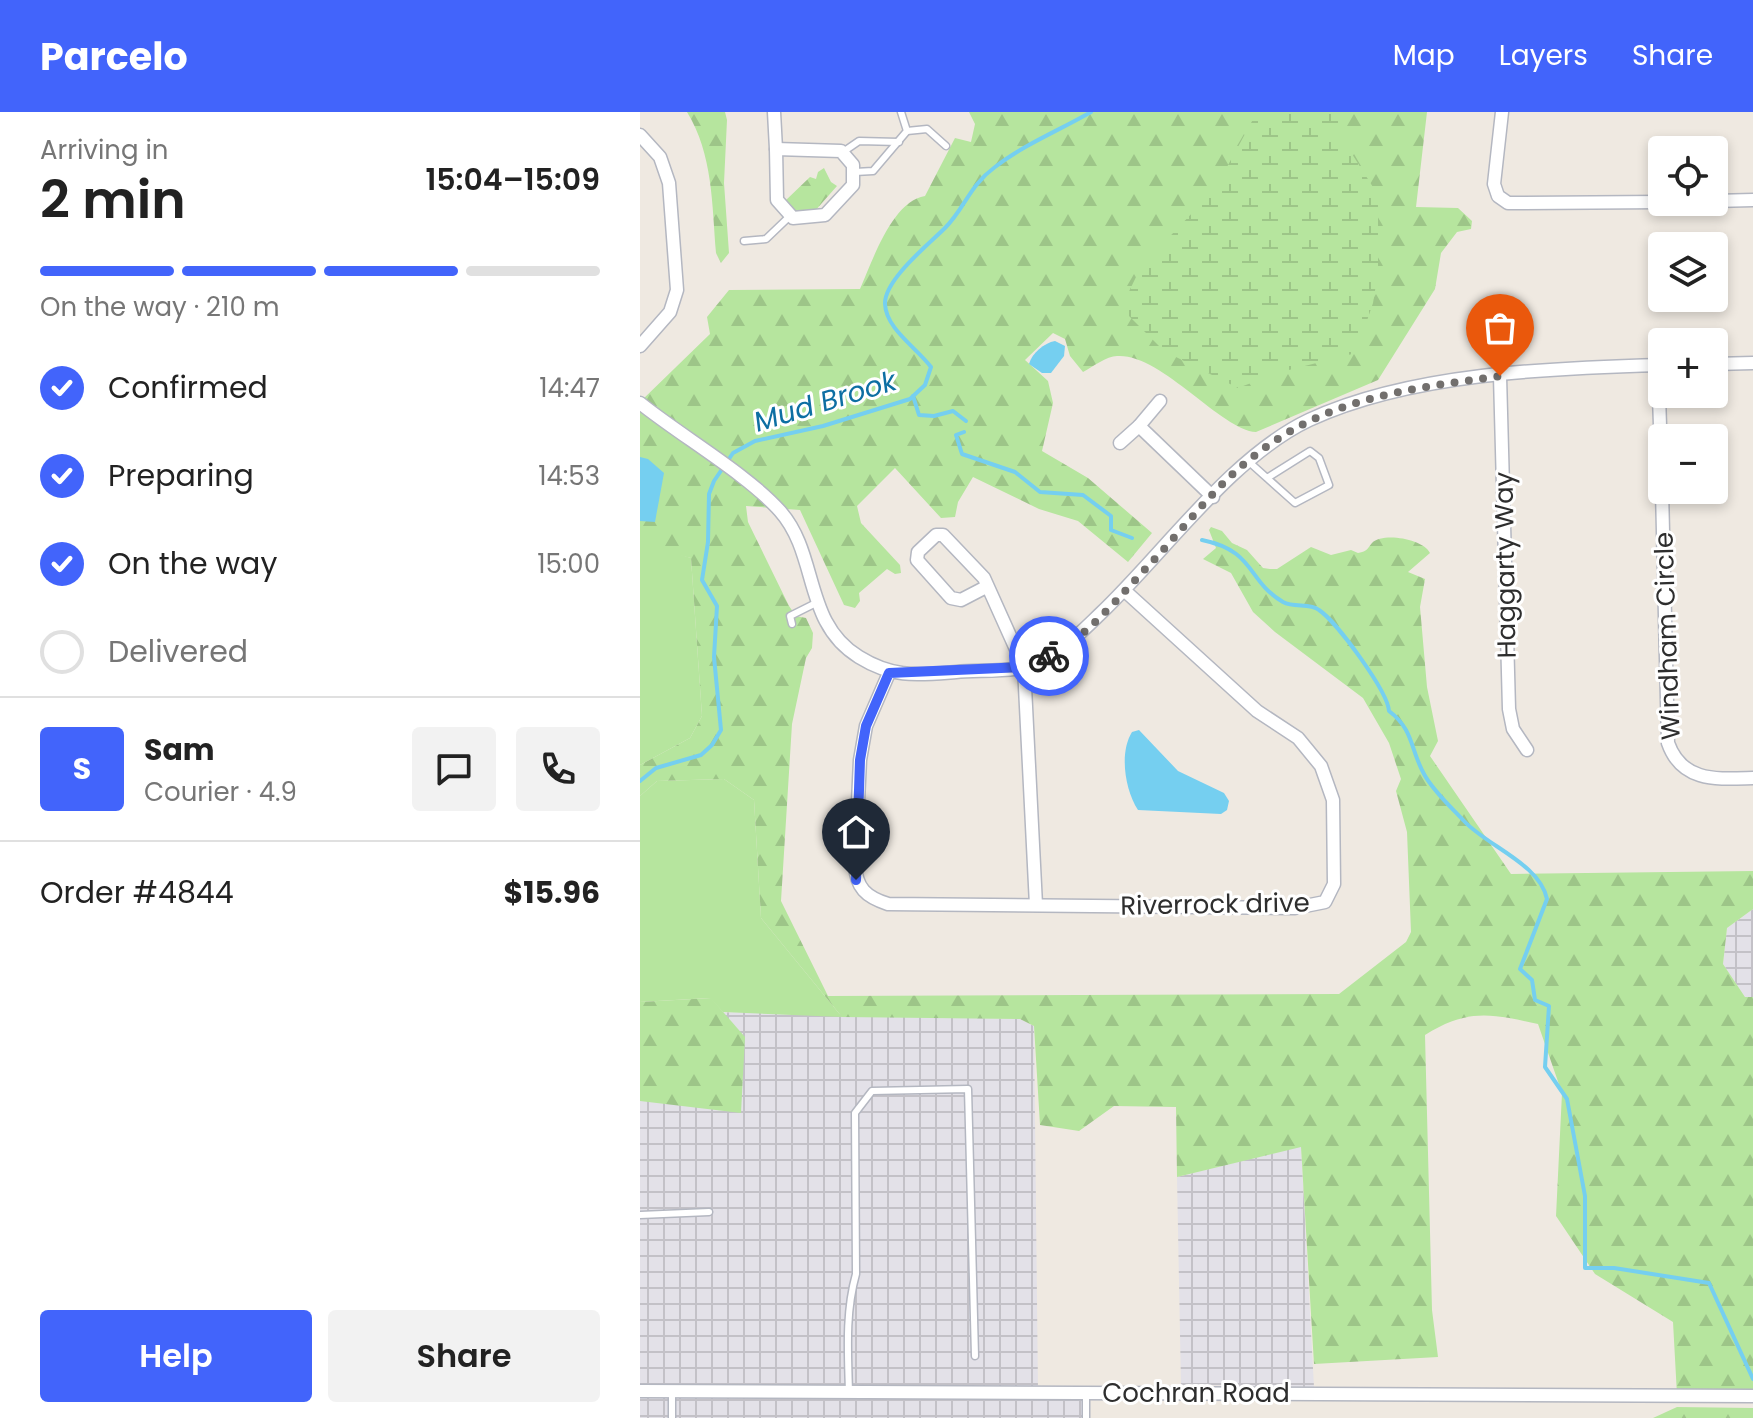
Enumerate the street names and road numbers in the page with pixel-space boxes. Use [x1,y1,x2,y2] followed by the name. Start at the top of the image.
[1485,471,1525,659] street label: Haggarty Way
[1645,531,1689,741] street label: Windham Circle
[1120,884,1310,924] street label: Riverrock drive
[1102,1375,1290,1411] street label: Cochran Road

